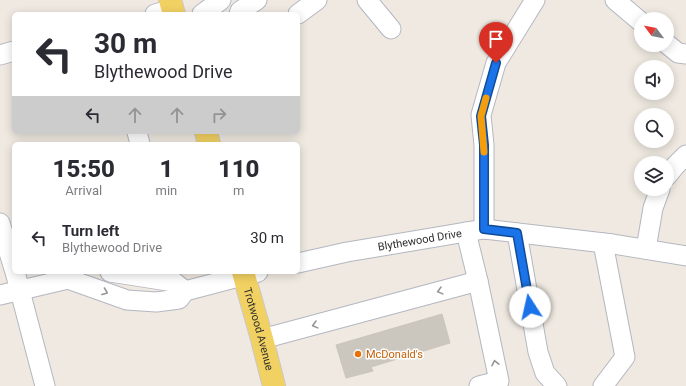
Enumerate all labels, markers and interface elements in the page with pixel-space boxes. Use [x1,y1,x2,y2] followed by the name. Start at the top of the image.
[634,12,674,52] north arrow
[634,12,674,196] map controls
[479,22,513,63] pin
[94,27,157,60] text: 30 m
[28,28,80,80] icon: left
[485,28,507,50] icon: arrive
[634,60,674,100] button: sound
[94,61,233,82] text: Blythewood Drive
[82,104,104,126] icon: left
[124,104,146,126] icon: ahead
[166,104,188,126] icon: ahead
[208,104,230,126] icon: right
[634,108,674,148] button: search
[53,155,115,183] text: 15:50
[159,155,173,183] text: 1
[218,155,259,183] text: 110
[634,156,674,196] button: layers
[65,183,102,198] text: Arrival
[156,183,177,198] text: min
[233,183,244,198] text: m
[62,222,119,240] text: Turn left
[377,226,463,253] street label: Blythewood Drive
[28,227,50,249] icon: left
[250,229,284,247] text: 30 m
[62,240,162,255] text: Blythewood Drive
[241,286,276,372] street label: Trotwood Avenue
[509,286,551,328] position arrow
[437,287,444,295] one-way arrow
[102,288,109,296] one-way arrow
[311,320,318,328] one-way arrow
[366,348,423,361] place label: McDonald's
[353,349,363,359] marker: McDonald's
[491,359,499,366] one-way arrow

